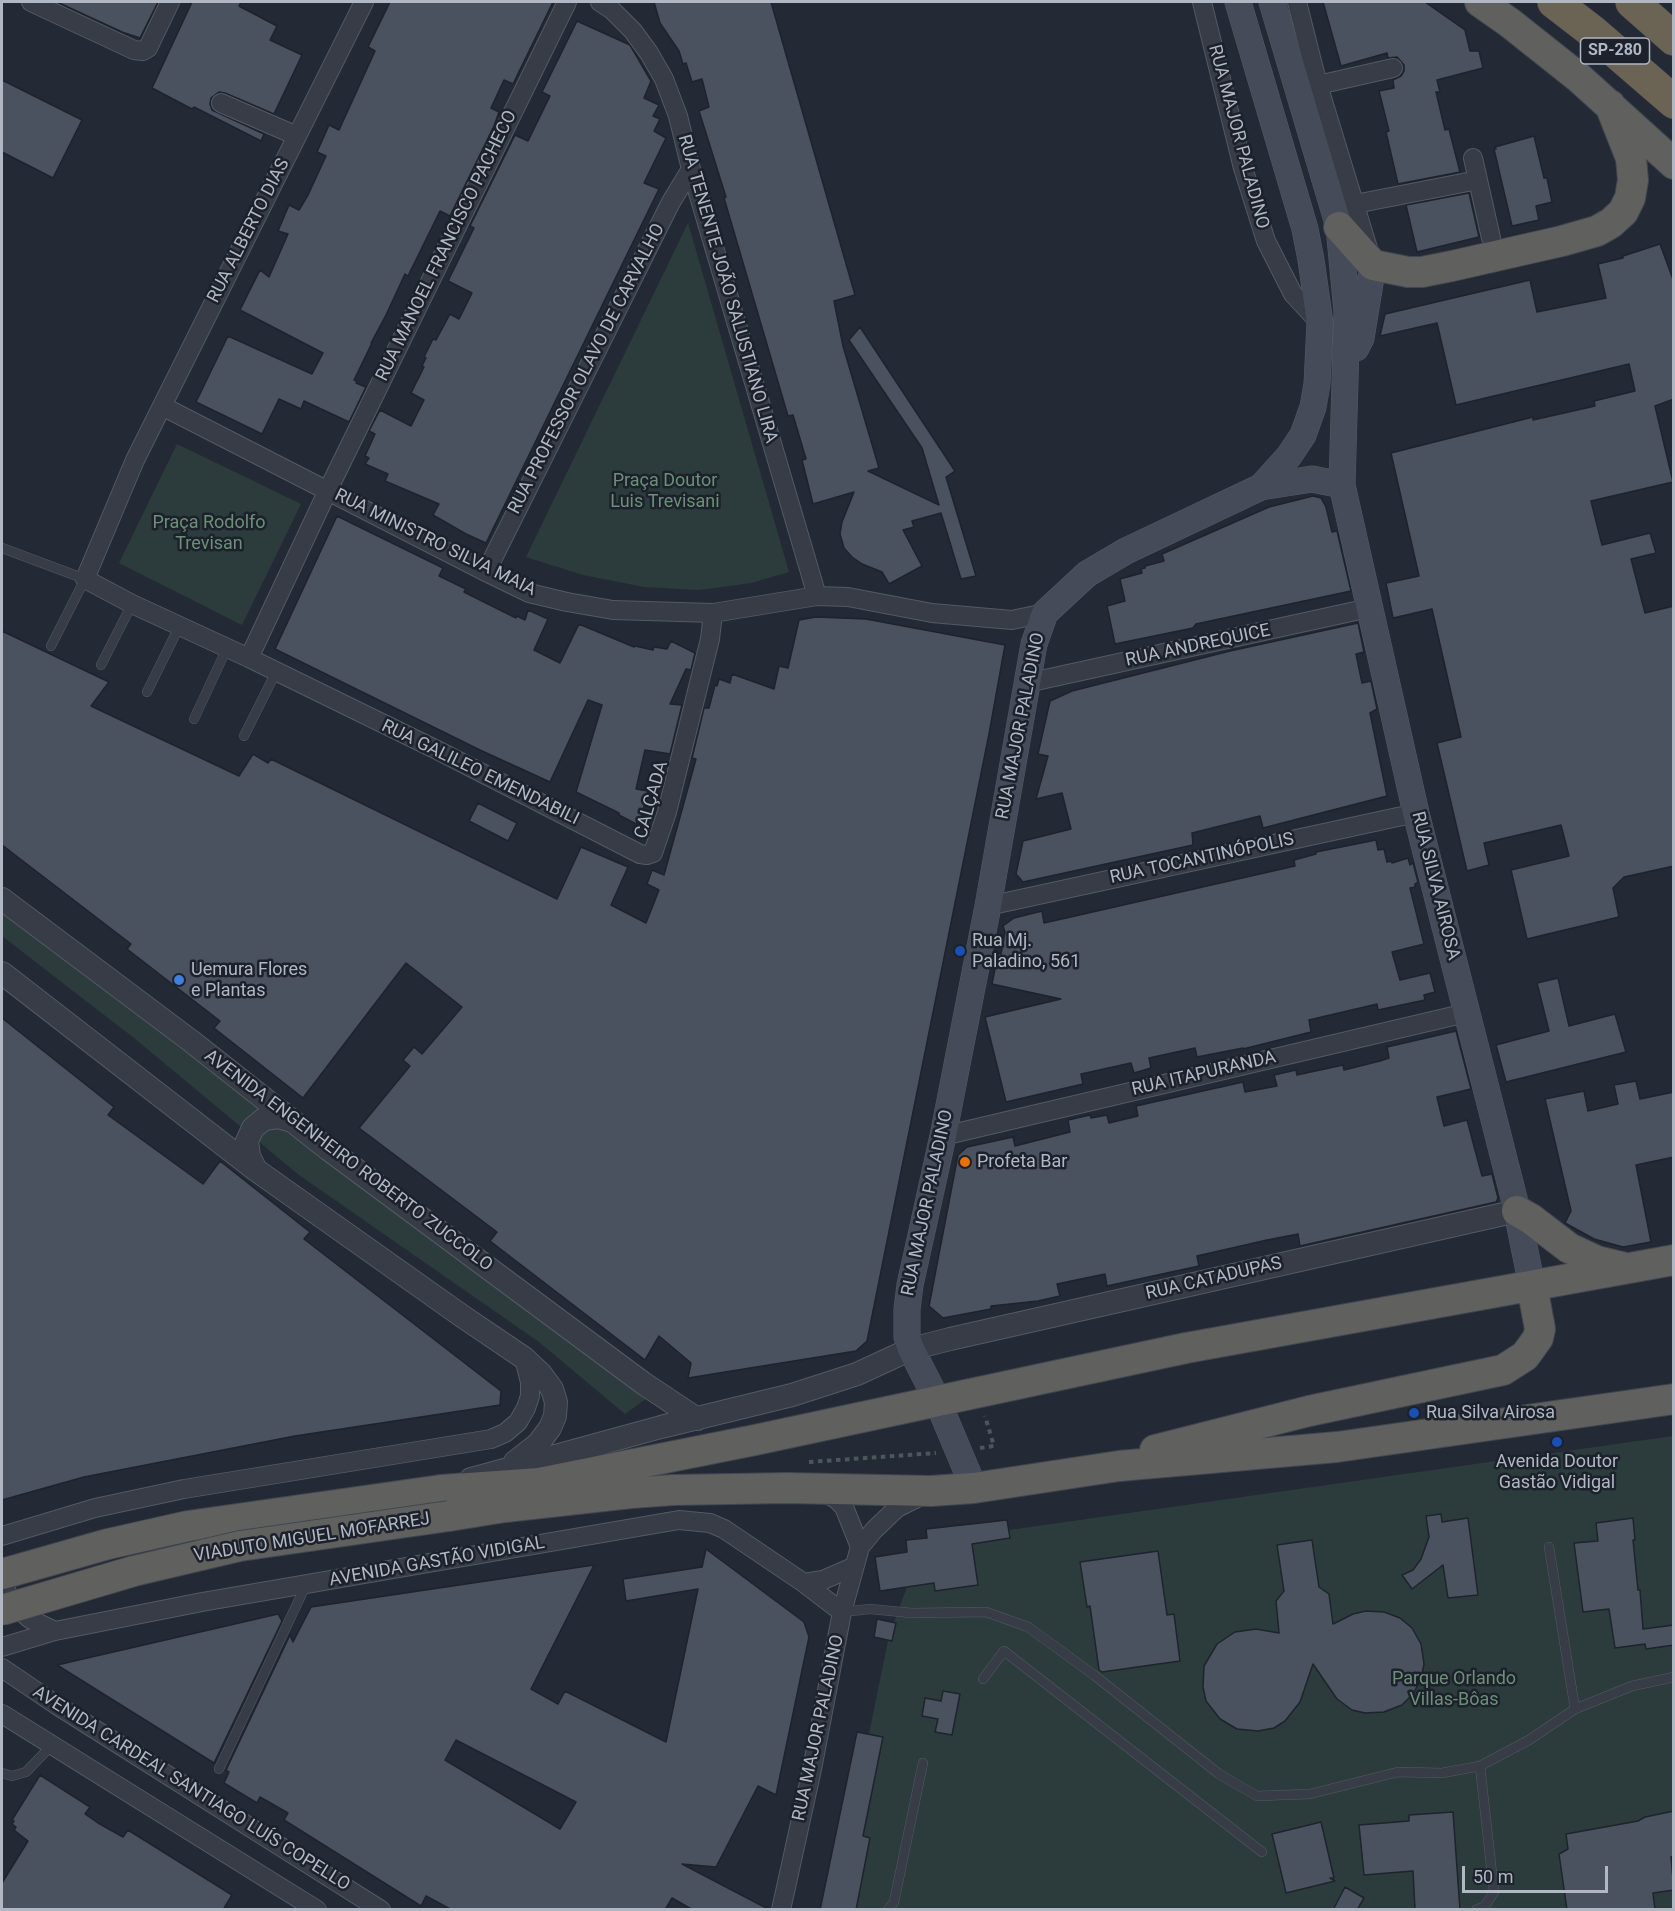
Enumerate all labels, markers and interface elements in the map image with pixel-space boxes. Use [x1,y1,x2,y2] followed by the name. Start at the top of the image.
[1580,38,1650,64] road number: SP-280
[1203,43,1273,231] street label: RUA MAJOR PALADINO
[372,107,522,385] street label: RUA MANOEL FRANCISCO PACHECO
[672,132,782,446] street label: RUA TENENTE JOÃO SALUSTIANO LIRA
[203,155,295,307] street label: RUA ALBERTO DIAS
[504,220,670,518] street label: RUA PROFESSOR OLAVO DE CARVALHO
[610,470,720,512] park label: Praça Doutor Luis Trevisani
[331,485,539,601] street label: RUA MINISTRO SILVA MAIA
[152,512,266,554] park label: Praça Rodolfo Trevisan
[1124,620,1272,672] street label: RUA ANDREQUICE
[992,631,1050,821] street label: RUA MAJOR PALADINO
[378,716,582,830] street label: RUA GALILEO EMENDABILI
[631,759,673,841] street label: CALÇADA
[1406,810,1464,962] street label: RUA SILVA AIROSA
[1108,829,1296,889] street label: RUA TOCANTINÓPOLIS
[972,930,1080,972] place label: Rua Mj. Paladino, 561
[953,944,967,958] marker: Rua Mj. Paladino, 561
[191,959,307,1002] place label: Uemura Flores e Plantas
[172,973,186,987] marker: Uemura Flores e Plantas
[200,1046,496,1276] street label: AVENIDA ENGENHEIRO ROBERTO ZUCCOLO
[1130,1047,1278,1101] street label: RUA ITAPURANDA
[898,1108,958,1298] street label: RUA MAJOR PALADINO
[977,1151,1067,1173] place label: Profeta Bar
[958,1155,972,1169] marker: Profeta Bar
[1144,1253,1284,1305] street label: RUA CATADUPAS
[1426,1402,1555,1424] place label: Rua Silva Airosa
[1407,1406,1421,1420] marker: Rua Silva Airosa
[1550,1435,1564,1449] marker: Avenida Doutor Gastão Vidigal
[1496,1451,1618,1494] place label: Avenida Doutor Gastão Vidigal
[192,1509,432,1567] street label: VIADUTO MIGUEL MOFARREJ
[328,1532,546,1592] street label: AVENIDA GASTÃO VIDIGAL
[789,1633,849,1823] street label: RUA MAJOR PALADINO
[1392,1668,1516,1710] park label: Parque Orlando Villas-Bôas
[28,1682,354,1896] street label: AVENIDA CARDEAL SANTIAGO LUÍS COPELLO
[1465,1854,1610,1892] scale bar
[1473,1866,1513,1887] text: 50 m

